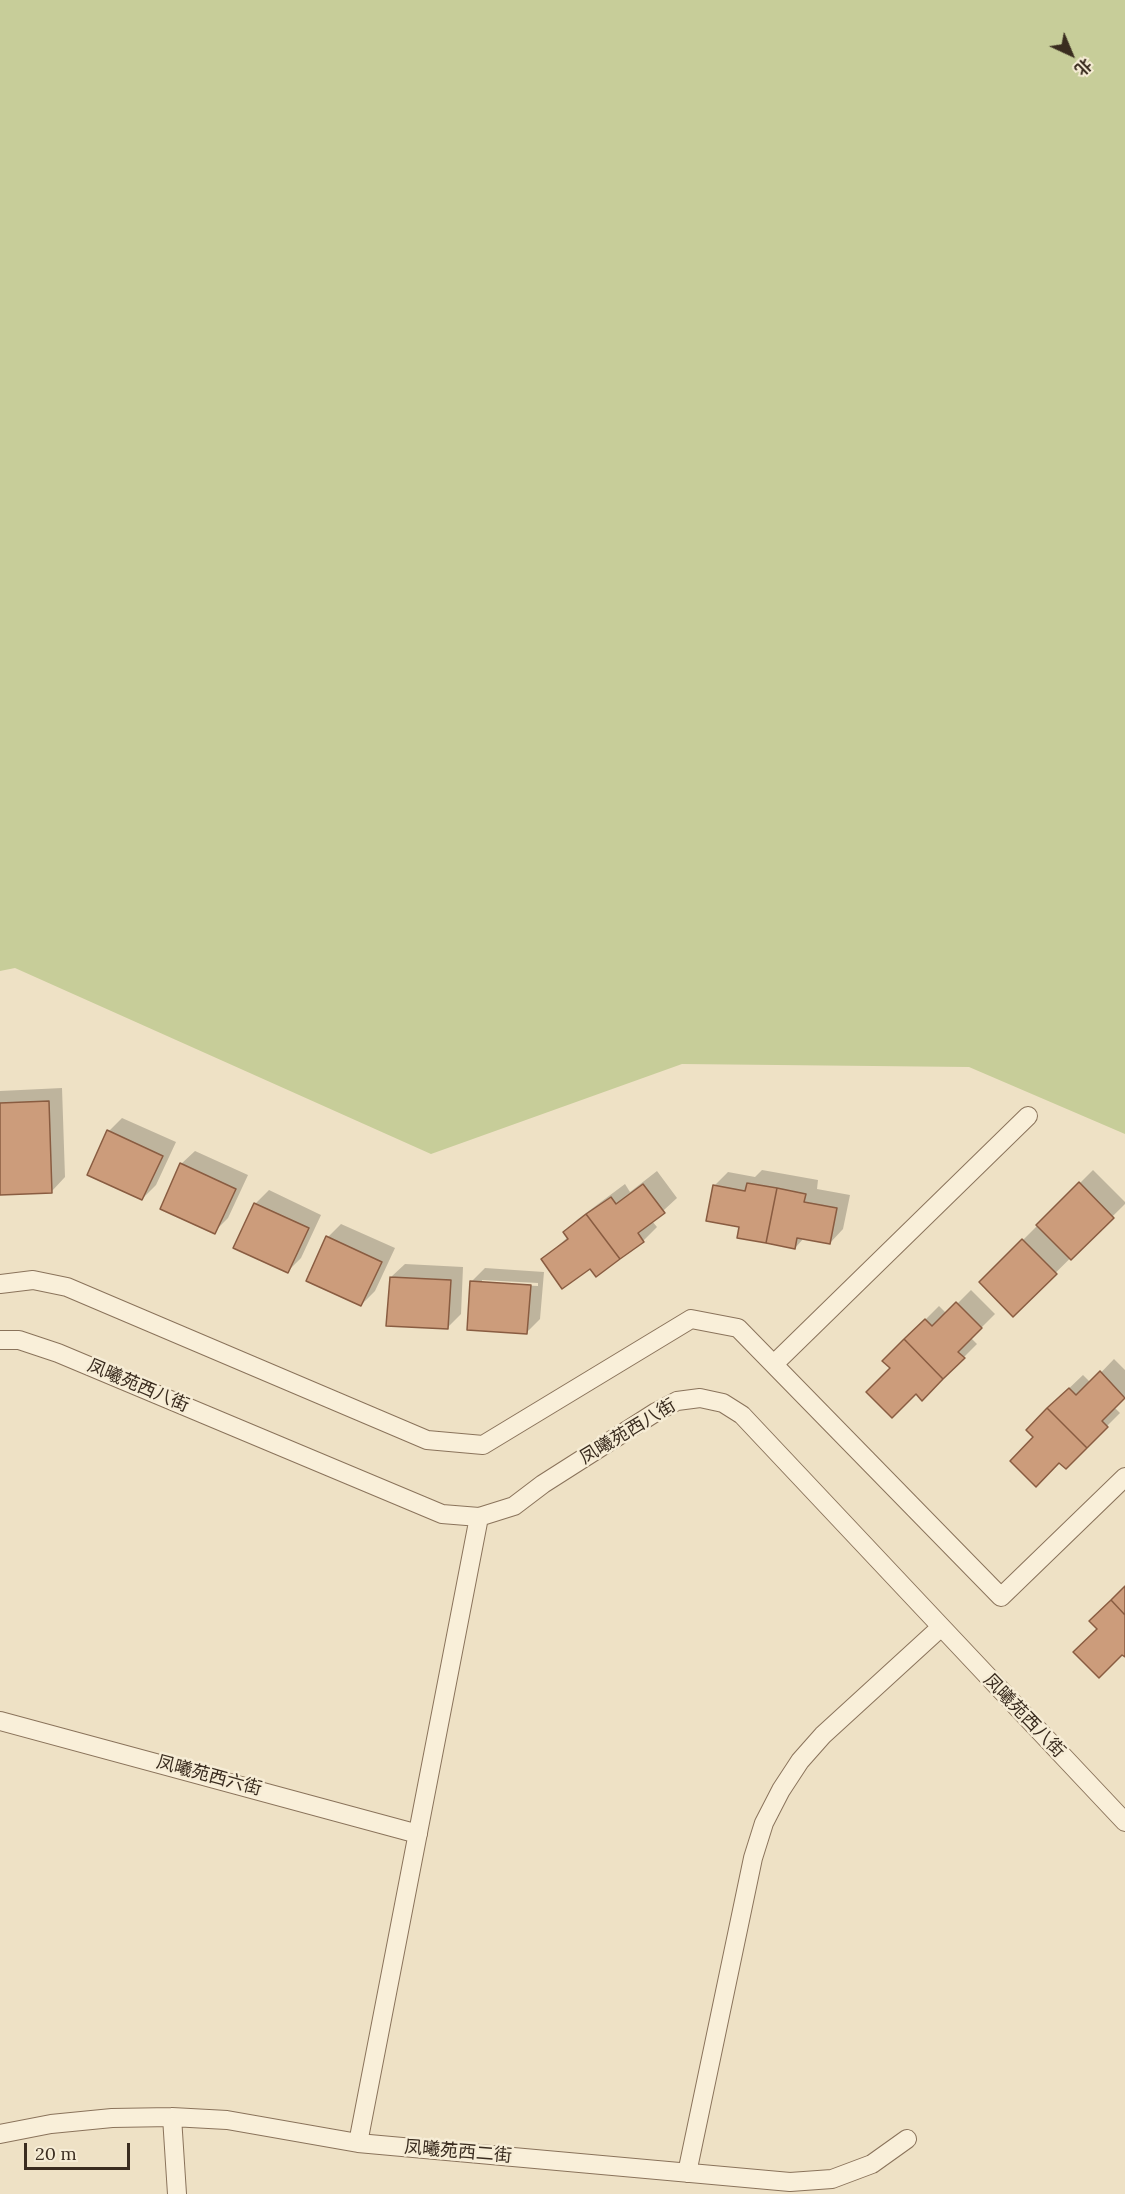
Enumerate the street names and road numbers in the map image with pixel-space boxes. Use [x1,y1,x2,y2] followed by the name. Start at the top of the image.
[84,1355,192,1417] street label: 凤曦苑西八街
[576,1395,680,1469] street label: 凤曦苑西八街
[979,1670,1069,1762] street label: 凤曦苑西八街
[154,1752,264,1800] street label: 凤曦苑西六街
[403,2137,513,2167] street label: 凤曦苑西二街

